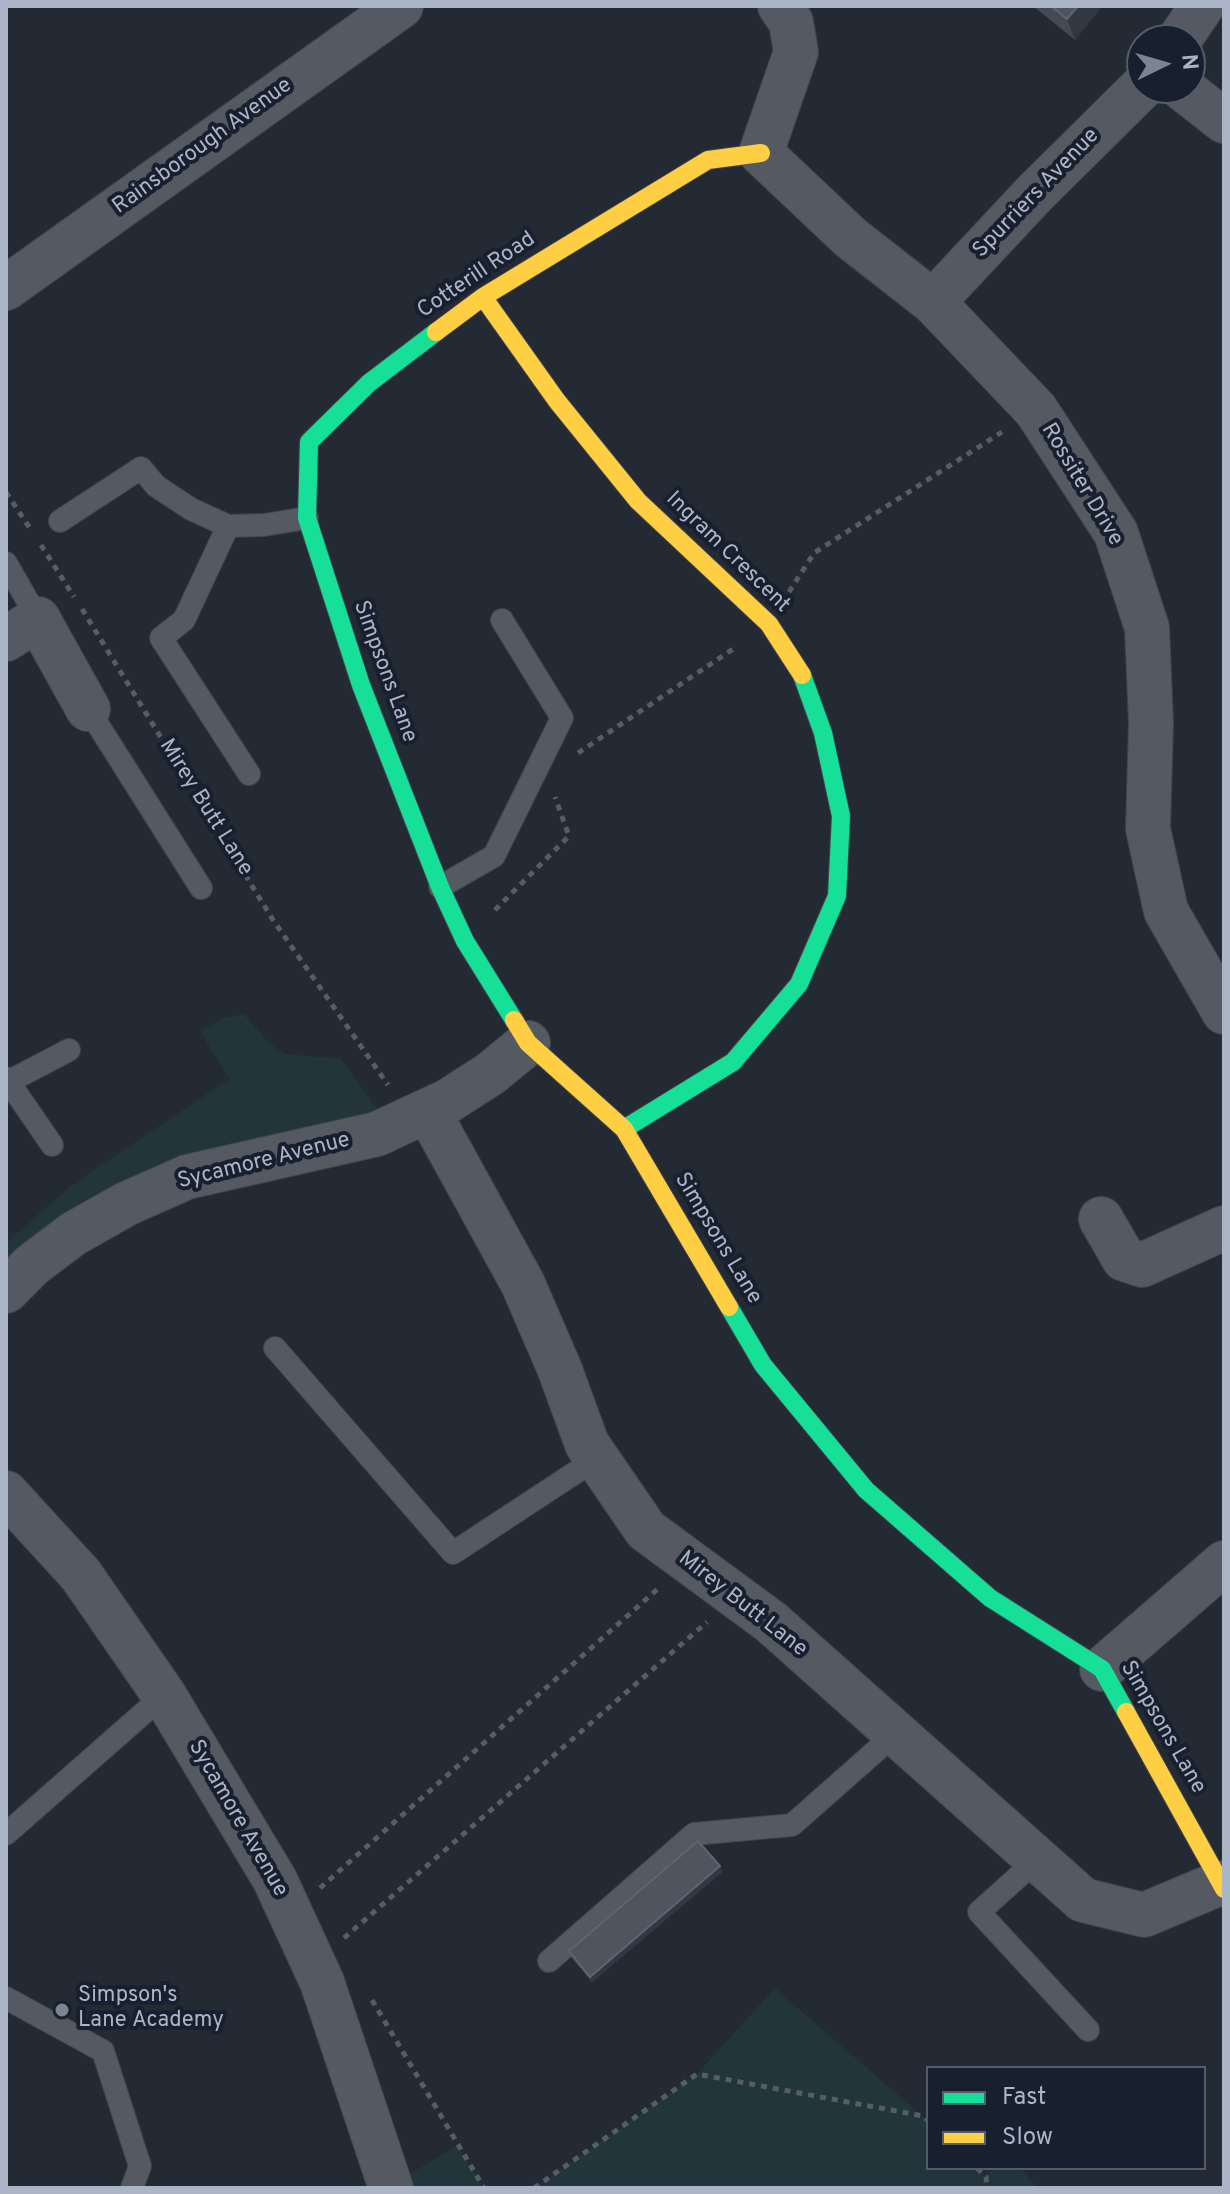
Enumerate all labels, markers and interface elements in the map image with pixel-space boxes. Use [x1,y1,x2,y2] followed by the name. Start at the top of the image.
[1126,24,1206,104] north arrow
[1174,53,1203,71] text: N
[108,73,298,221] street label: Rainsborough Avenue
[968,124,1106,264] street label: Spurriers Avenue
[413,227,541,325] street label: Cotterill Road
[1034,419,1128,551] street label: Rossiter Drive
[659,487,795,619] street label: Ingram Crescent
[346,598,422,746] street label: Simpsons Lane
[152,735,258,881] street label: Mirey Butt Lane
[175,1128,353,1196] street label: Sycamore Avenue
[667,1168,767,1310] street label: Simpsons Lane
[672,1546,812,1664] street label: Mirey Butt Lane
[1113,1657,1211,1799] street label: Simpsons Lane
[181,1736,293,1902] street label: Sycamore Avenue
[78,1984,224,2036] place label: Simpson's Lane Academy
[53,2001,71,2019] marker: Simpson's Lane Academy
[926,2066,1206,2170] legend
[1002,2083,1046,2113] text: Fast
[1002,2123,1053,2153] text: Slow

